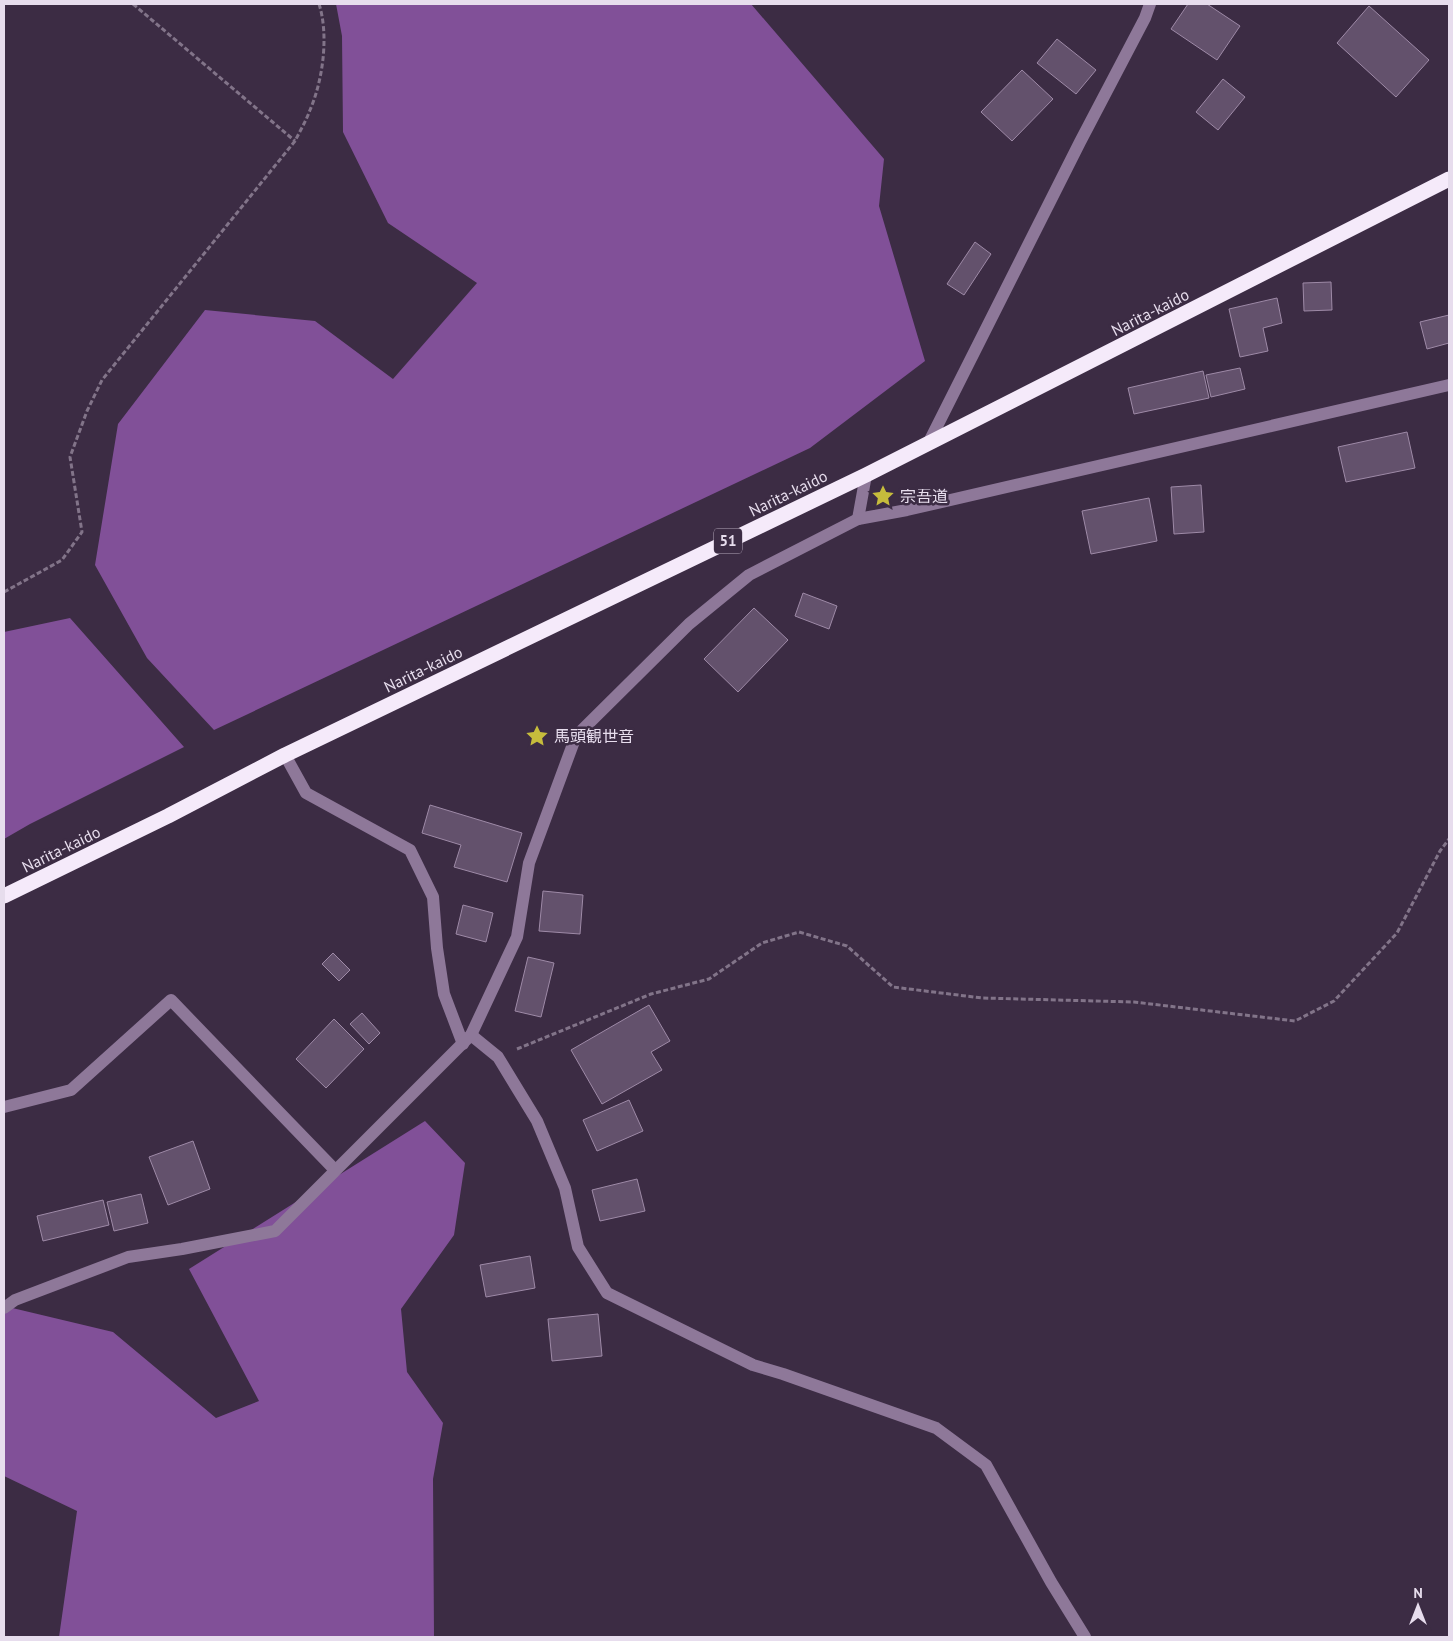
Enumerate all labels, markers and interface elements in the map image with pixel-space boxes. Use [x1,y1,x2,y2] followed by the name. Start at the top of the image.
[1108,284,1192,340] street label: Narita-kaido
[746,465,830,521] street label: Narita-kaido
[870,483,896,509] place icon: 宗吾道
[900,486,948,506] place label: 宗吾道
[714,528,742,554] road number: 51
[381,641,465,697] street label: Narita-kaido
[524,723,550,749] place icon: 馬頭観世音
[554,726,634,746] place label: 馬頭観世音
[19,821,103,877] street label: Narita-kaido
[1393,1581,1443,1631] north arrow
[1413,1584,1423,1602] text: N

